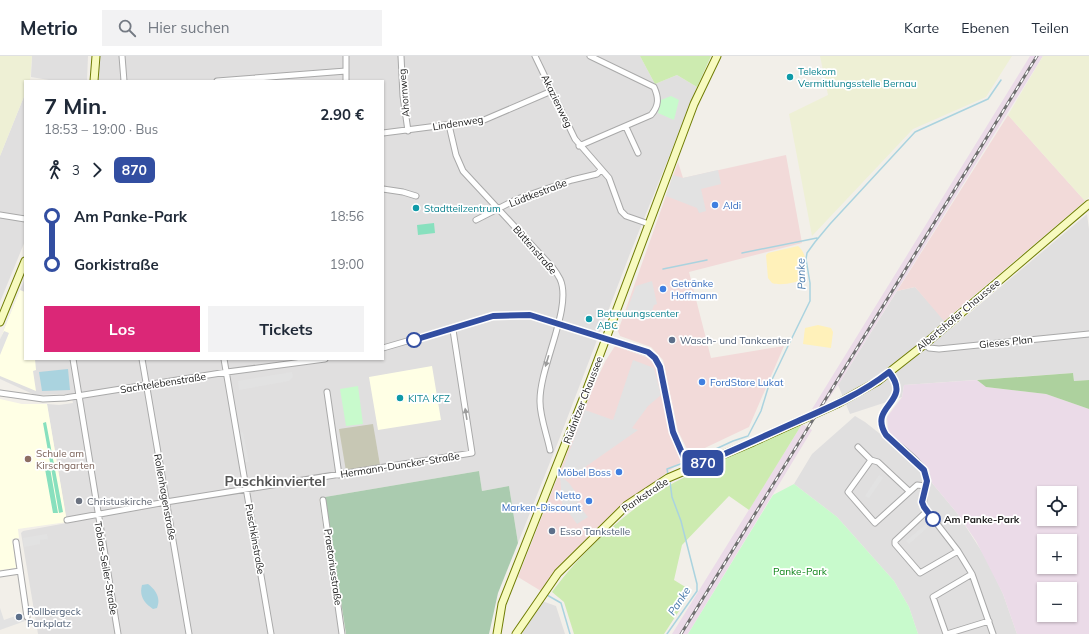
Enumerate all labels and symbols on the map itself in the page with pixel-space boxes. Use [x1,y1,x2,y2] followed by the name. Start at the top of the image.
[798,65,917,90] place label: Telekom Vermittlungsstelle Bernau
[395,68,413,118] street label: Ahornweg
[539,72,575,130] street label: Akazienweg
[785,72,795,82] marker: Telekom Vermittlungsstelle Bernau
[432,113,484,133] street label: Lindenweg
[507,176,569,210] street label: Lüdtkestraße
[723,199,741,212] place label: Aldi
[710,200,720,210] marker: Aldi
[424,202,501,215] place label: Stadtteilzentrum
[411,203,421,213] marker: Stadtteilzentrum
[510,223,560,277] street label: Büttenstraße
[793,258,809,290] water label: Panke
[914,276,1002,354] street label: Albertshofer Chaussee
[671,277,718,302] place label: Getränke Hoffmann
[658,284,668,294] marker: Getränke Hoffmann
[597,307,679,332] place label: Betreuungscenter ABC
[584,314,594,324] marker: Betreuungscenter ABC
[406,332,422,348] unlabelled marker
[979,333,1034,351] street label: Gieses Plan
[680,334,791,347] place label: Wasch- und Tankcenter
[667,335,677,345] marker: Wasch- und Tankcenter
[560,354,606,446] street label: Rüdnitzer Chaussee
[544,355,550,367] one-way arrow
[119,370,207,396] street label: Sachtelebenstraße
[710,376,784,389] place label: FordStore Lukat
[697,377,707,387] marker: FordStore Lukat
[408,392,450,405] place label: KITA KFZ
[395,393,405,403] marker: KITA KFZ
[463,408,469,420] one-way arrow
[36,447,95,472] place label: Schule am Kirschgarten
[339,449,461,481] street label: Hermann-Duncker-Straße
[680,450,726,476] line badge: 870
[151,453,179,541] street label: Rollenhagenstraße
[23,454,33,464] marker: Schule am Kirschgarten
[558,466,611,479] place label: Möbel Boss
[614,467,624,477] marker: Möbel Boss
[224,472,326,490] district label: Puschkinviertel
[619,475,671,515] street label: Pankstraße
[502,489,581,514] place label: Netto Marken-Discount
[87,495,152,508] place label: Christuskirche
[74,496,84,506] marker: Christuskirche
[584,496,594,506] marker: Netto Marken-Discount
[242,503,268,575] street label: Puschkinstraße
[925,511,941,527] marker: Am Panke-Park
[944,513,1020,526] place label: Am Panke-Park
[91,520,121,616] street label: Tobias-Seiler-Straße
[560,525,630,538] place label: Esso Tankstelle
[547,526,557,536] marker: Esso Tankstelle
[321,528,345,606] street label: Praetoriusstraße
[773,565,828,578] park label: Panke-Park
[665,584,693,618] water label: Panke
[27,605,82,630] place label: Rollbergeck Parkplatz
[14,612,24,622] marker: Rollbergeck Parkplatz

